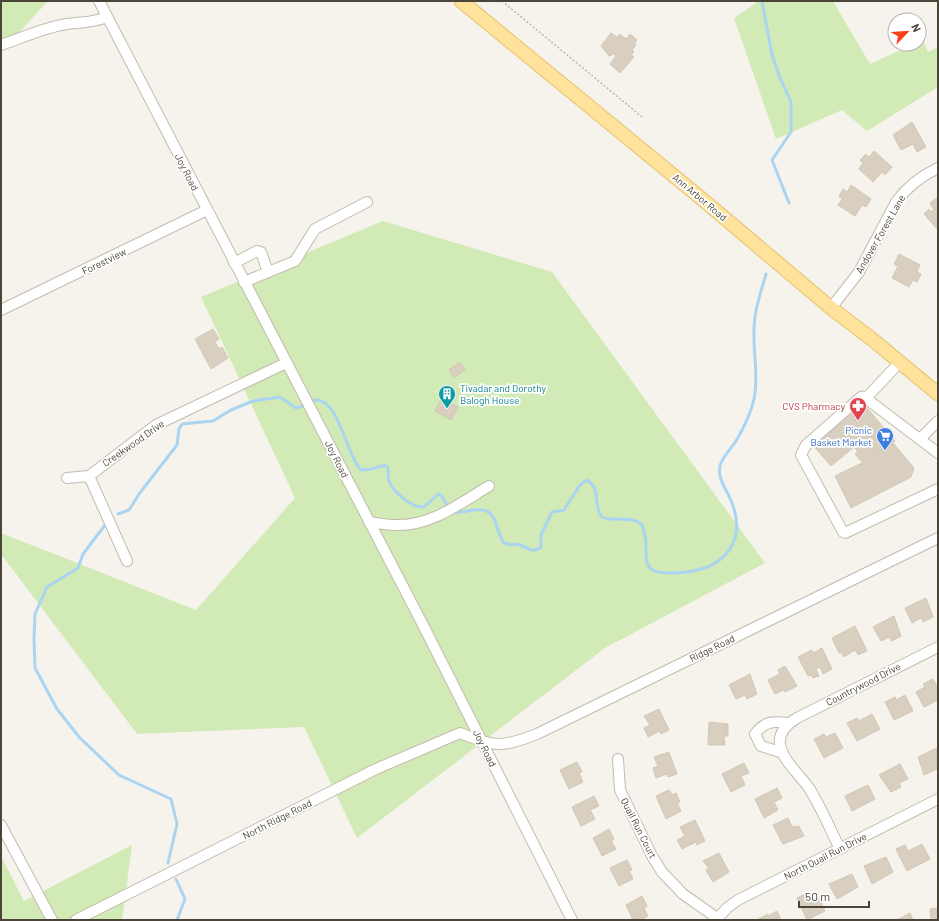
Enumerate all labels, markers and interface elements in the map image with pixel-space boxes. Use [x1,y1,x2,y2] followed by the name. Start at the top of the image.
[887,12,927,52] north arrow
[909,21,924,34] text: N
[173,152,201,192] street label: Joy Road
[670,171,730,223] street label: Ann Arbor Road
[853,192,907,276] street label: Andover Forest Lane
[80,245,128,277] street label: Forestview
[460,382,546,406] place label: Tivadar and Dorothy Balogh House
[437,384,457,409] building icon: Tivadar and Dorothy Balogh House
[848,396,868,421] pharmacy icon: CVS Pharmacy
[782,400,845,412] place label: CVS Pharmacy
[100,417,166,469] street label: Creekwood Drive
[811,424,872,448] place label: Picnic Basket Market
[875,426,895,451] supermarket icon: Picnic Basket Market
[323,439,351,479] street label: Joy Road
[687,632,737,664] street label: Ridge Road
[824,660,902,708] street label: Countrywood Drive
[471,728,499,768] street label: Joy Road
[240,796,314,842] street label: North Ridge Road
[619,796,660,861] street label: Quail Run Court
[782,830,868,882] street label: North Quail Run Drive
[799,883,869,909] scale bar
[805,889,830,903] text: 50 m

